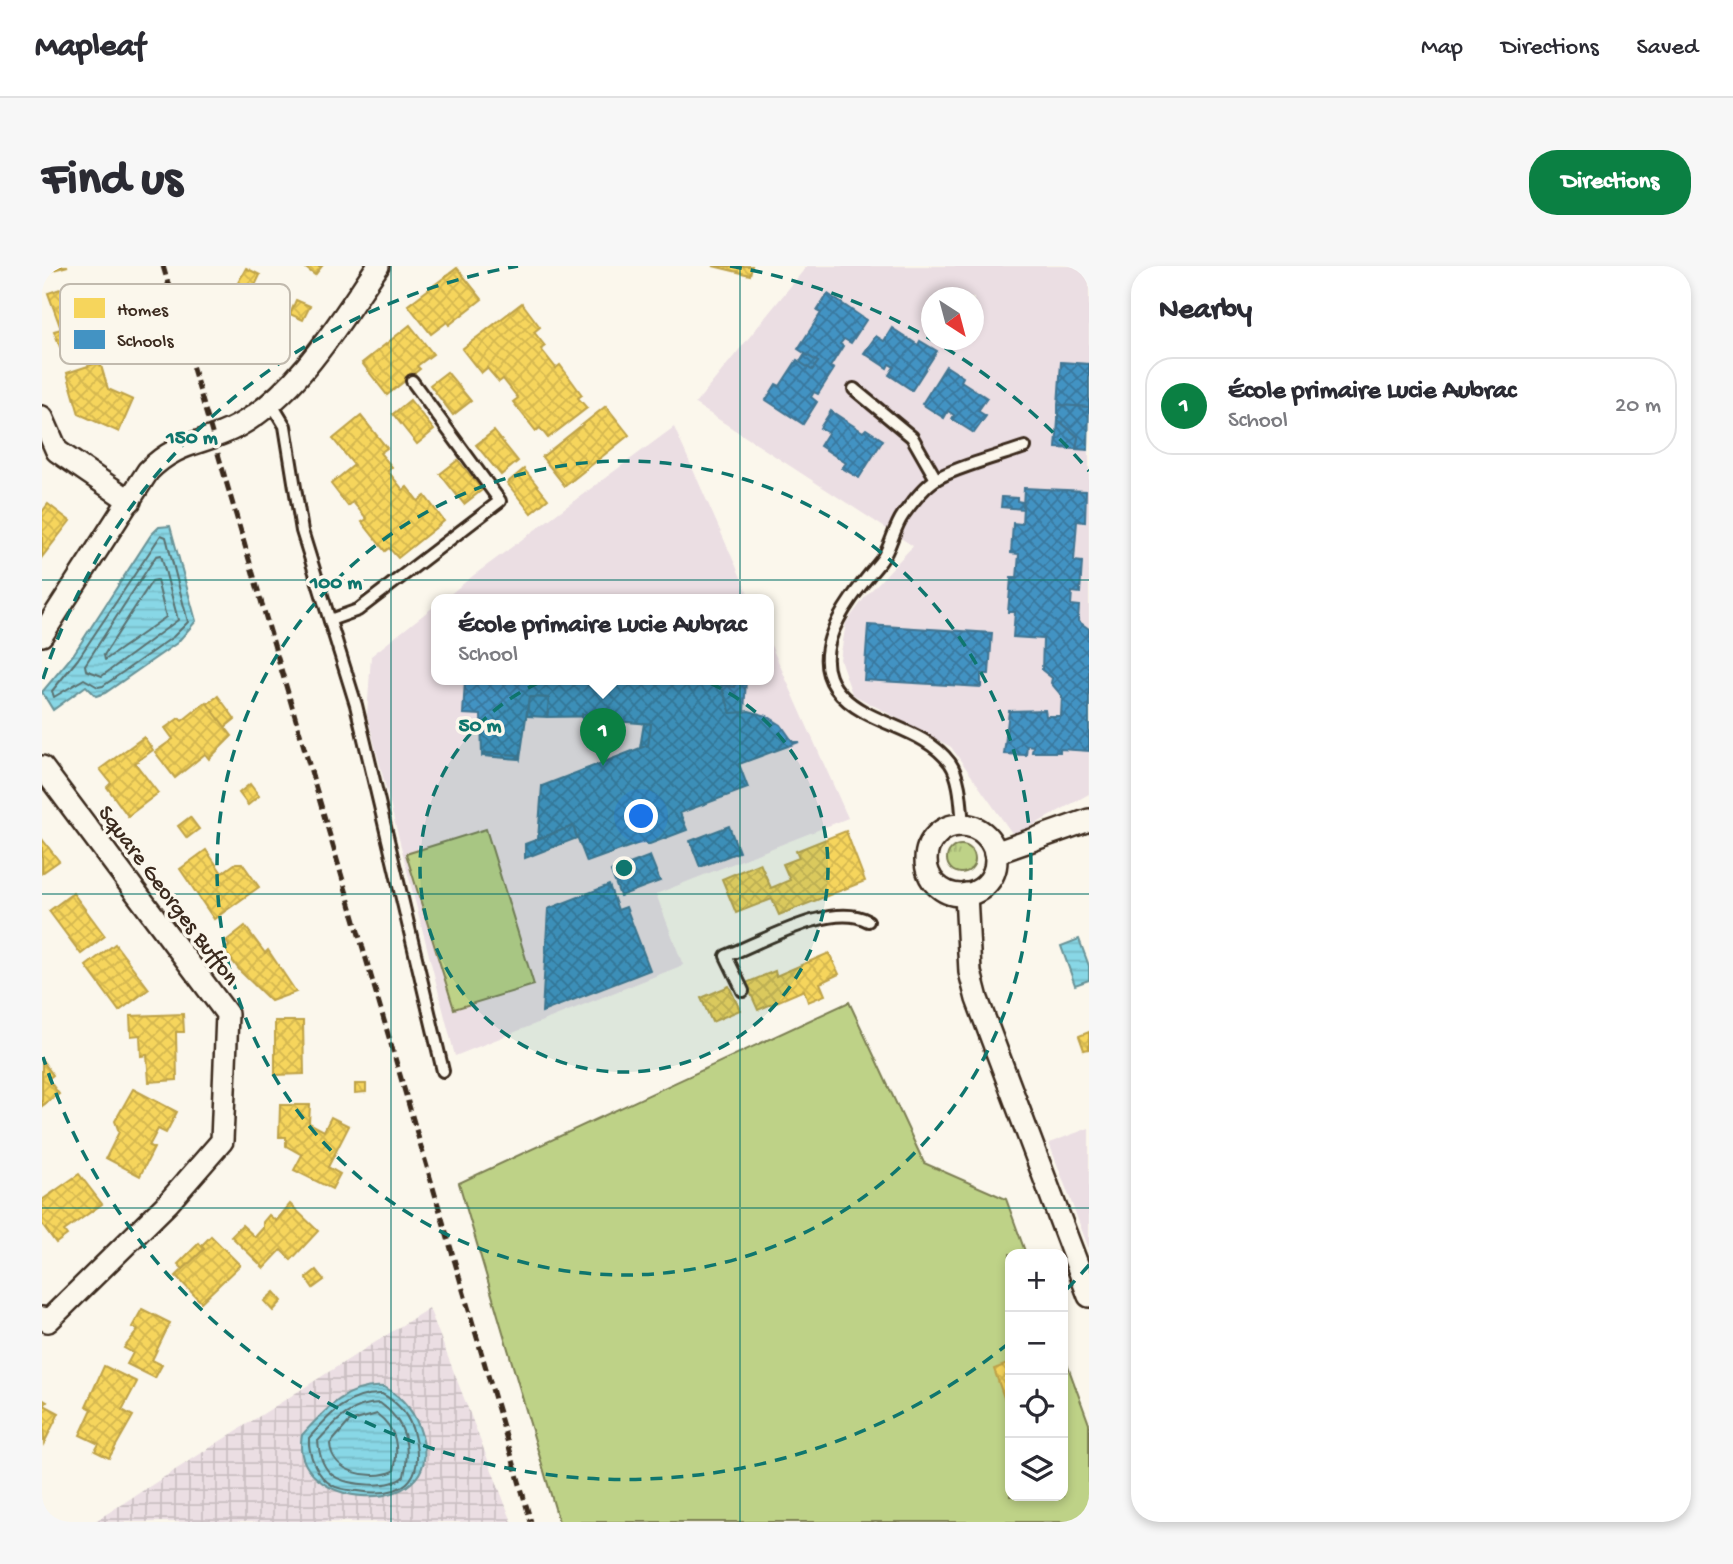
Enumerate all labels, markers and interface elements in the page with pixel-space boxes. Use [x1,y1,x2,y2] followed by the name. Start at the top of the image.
[35,29,145,67] text: Mapleaf
[1421,34,1463,63] text: Map
[1501,34,1599,63] text: Directions
[1637,34,1698,63] text: Saved
[1529,150,1691,215] button: Directions
[42,153,182,211] text: Find us
[60,284,290,364] legend
[921,287,984,350] north arrow
[1159,294,1252,329] text: Nearby
[117,300,169,323] text: Homes
[117,331,174,354] text: Schools
[1228,377,1516,408] text: École primaire Lucie Aubrac
[1179,393,1189,420] text: 1
[1615,393,1661,420] text: 20 m
[1228,408,1288,435] text: School
[165,427,218,452] text: 150 m
[309,572,362,597] text: 100 m
[431,594,774,685] popup
[458,611,747,642] text: École primaire Lucie Aubrac
[458,642,518,669] text: School
[580,708,626,766] pin: 1
[459,715,502,740] text: 50 m
[624,799,658,833] your location
[91,801,244,991] street label: Square Georges Buffon
[612,856,636,880] centre of rings
[1005,1249,1068,1501] map controls
[1005,1249,1068,1312] button: +
[1005,1312,1068,1375] button: −
[1005,1375,1068,1438] button: locate
[1005,1438,1068,1501] button: layers

